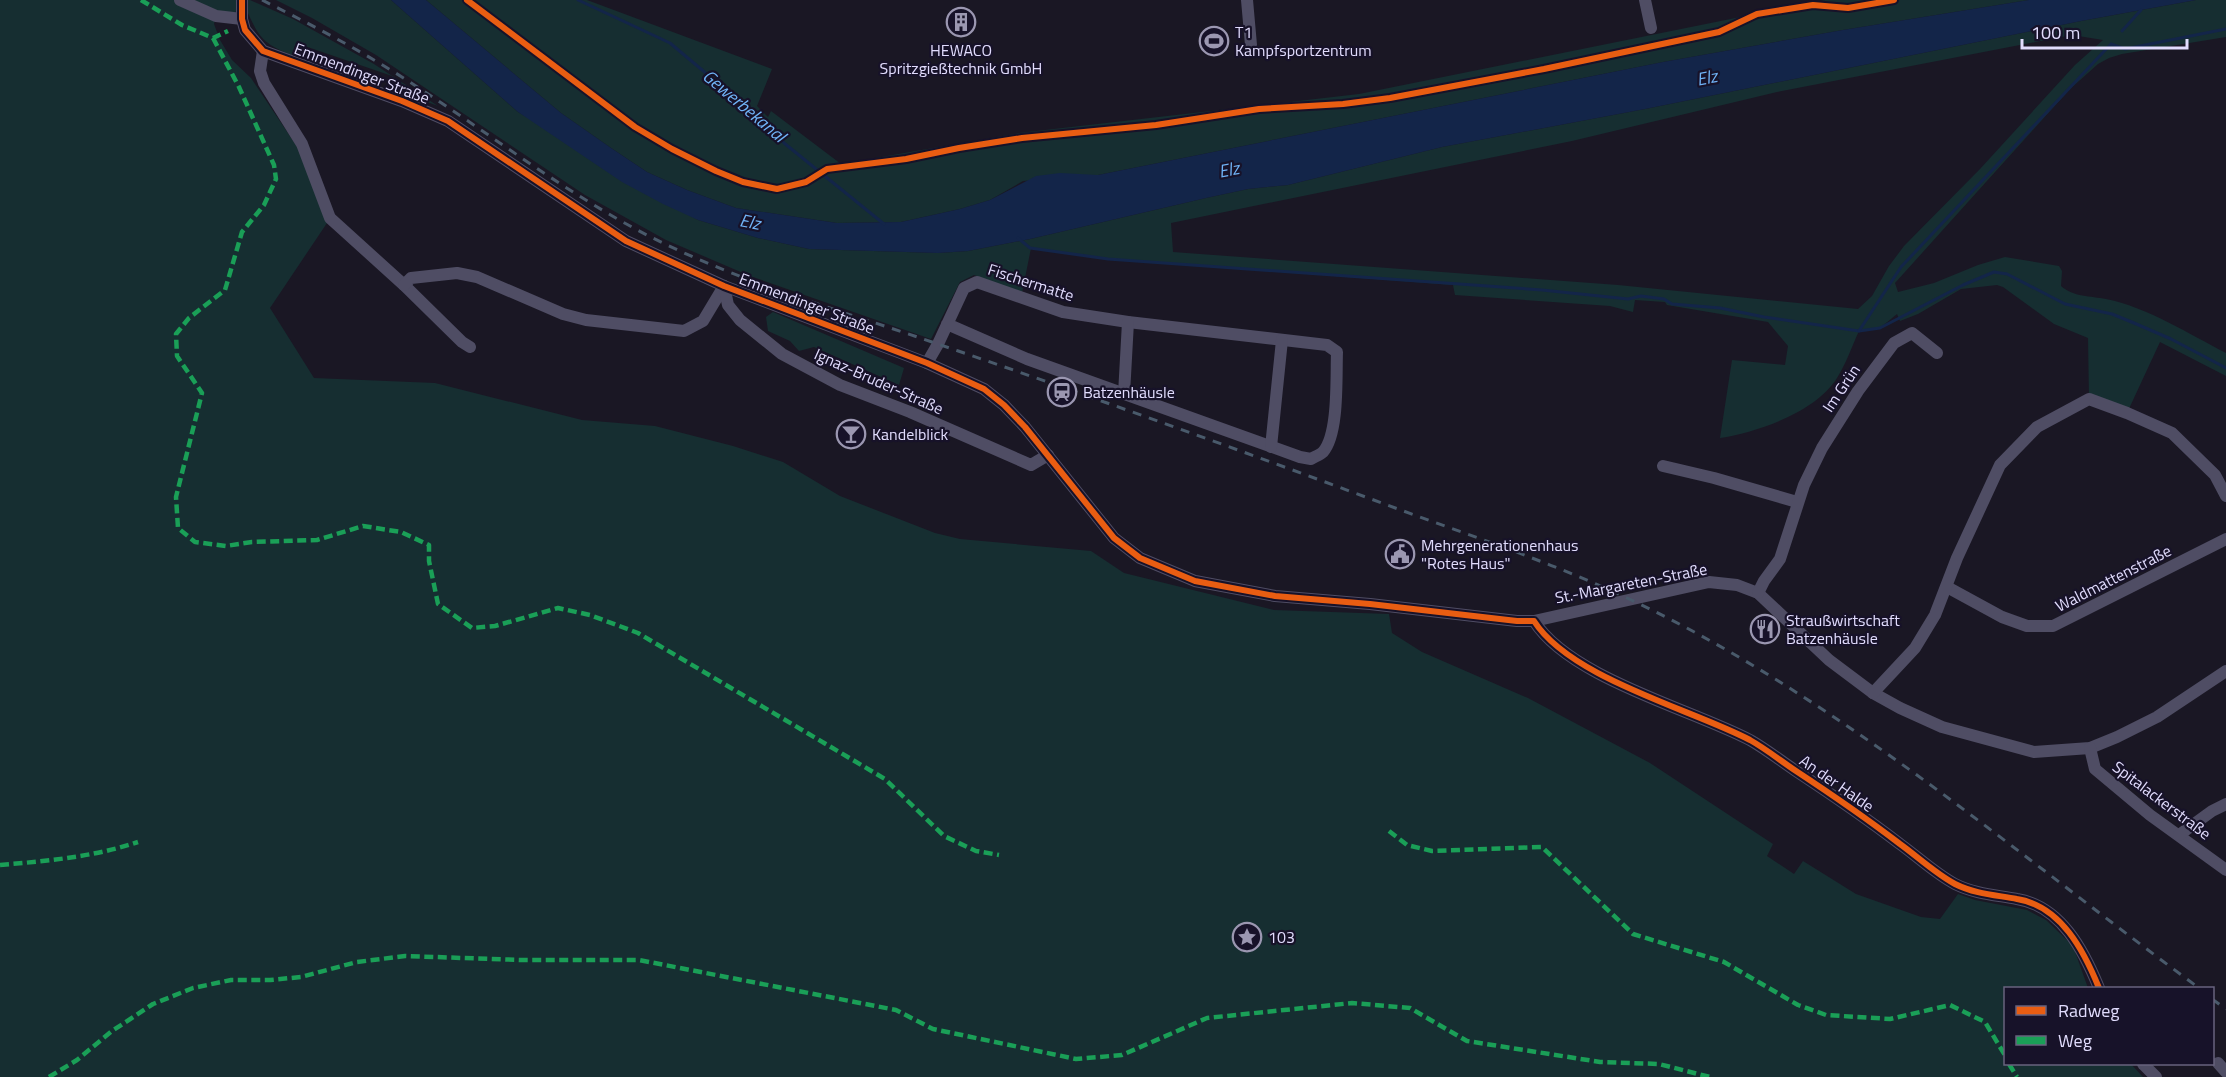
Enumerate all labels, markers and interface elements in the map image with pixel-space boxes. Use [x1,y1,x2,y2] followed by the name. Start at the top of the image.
[945,6,977,38] building icon: HEWACO Spritzgießtechnik GmbH
[2022,12,2187,50] scale bar
[2031,19,2080,46] text: 100 m
[1235,20,1372,62] place label: T1 Kampfsportzentrum
[1198,25,1230,57] sports icon: T1 Kampfsportzentrum
[291,36,433,110] street label: Emmendinger Straße
[880,38,1042,80] place label: HEWACO Spritzgießtechnik GmbH
[1694,62,1721,93] water label: Elz
[697,63,793,150] water label: Gewerbekanal
[1216,154,1243,185] water label: Elz
[737,206,764,237] water label: Elz
[985,257,1077,307] street label: Fischermatte
[736,266,878,340] street label: Emmendinger Straße
[811,342,947,420] street label: Ignaz-Bruder-Straße
[1816,359,1866,417] street label: Im Grün
[1046,376,1078,408] station icon: Batzenhäusle
[1083,380,1175,404] place label: Batzenhäusle
[835,418,867,450] bar icon: Kandelblick
[872,422,949,446] place label: Kandelblick
[1421,533,1578,575] place label: Mehrgenerationenhaus "Rotes Haus"
[1384,538,1416,570] public building icon: Mehrgenerationenhaus "Rotes Haus"
[2051,538,2175,618] street label: Waldmattenstraße
[1553,556,1709,610] street label: St.-Margareten-Straße
[1786,608,1900,650] place label: Straußwirtschaft Batzenhäusle
[1749,613,1781,645] restaurant icon: Straußwirtschaft Batzenhäusle
[1795,748,1879,818] street label: An der Halde
[2108,755,2216,845] street label: Spitalackerstraße
[1231,921,1263,953] place icon: 103
[1268,925,1295,949] place label: 103
[2004,987,2214,1065] legend
[2058,997,2120,1024] text: Radweg
[2058,1027,2092,1054] text: Weg

